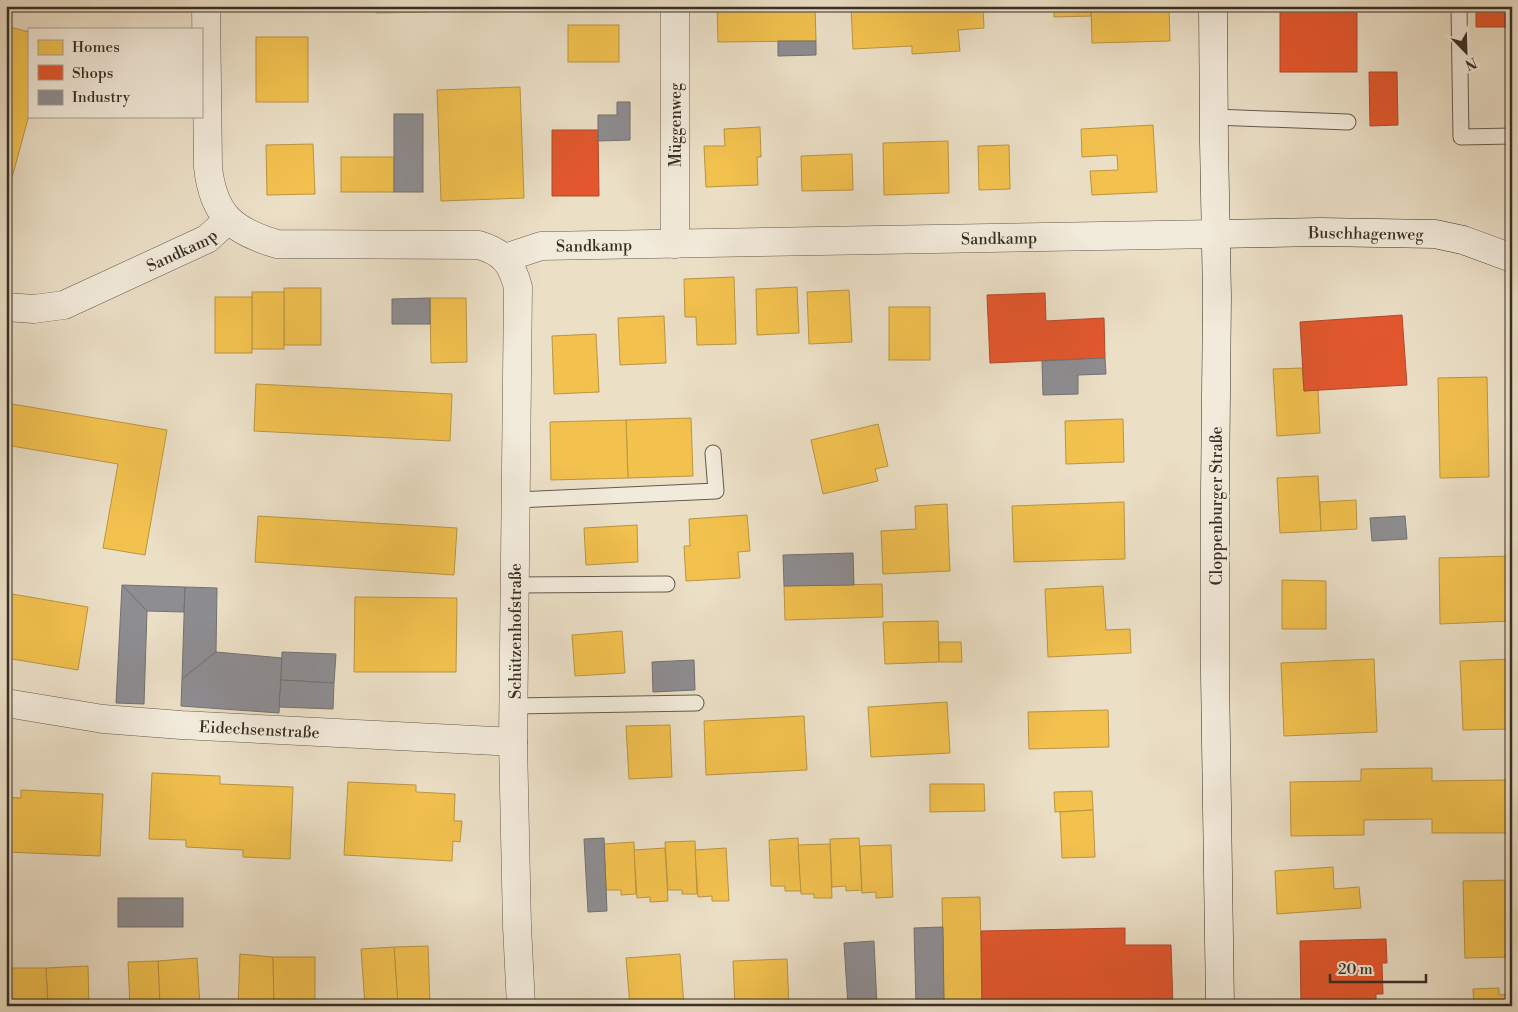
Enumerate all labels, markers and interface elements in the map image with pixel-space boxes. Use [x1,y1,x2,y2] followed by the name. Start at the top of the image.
[28,28,202,118] legend
[1440,28,1490,78] north arrow
[72,38,120,57] text: Homes
[1462,53,1479,73] text: N
[72,64,113,83] text: Shops
[666,82,686,167] street label: Müggenweg
[72,88,131,107] text: Industry
[1307,223,1425,245] street label: Buschhagenweg
[143,225,222,277] street label: Sandkamp
[961,228,1037,250] street label: Sandkamp
[556,235,632,257] street label: Sandkamp
[1207,426,1227,586] street label: Cloppenburger Straße
[506,563,526,699] street label: Schützenhofstraße
[199,717,320,743] street label: Eidechsenstraße
[1330,952,1427,984] scale bar
[1338,960,1373,979] text: 20 m

